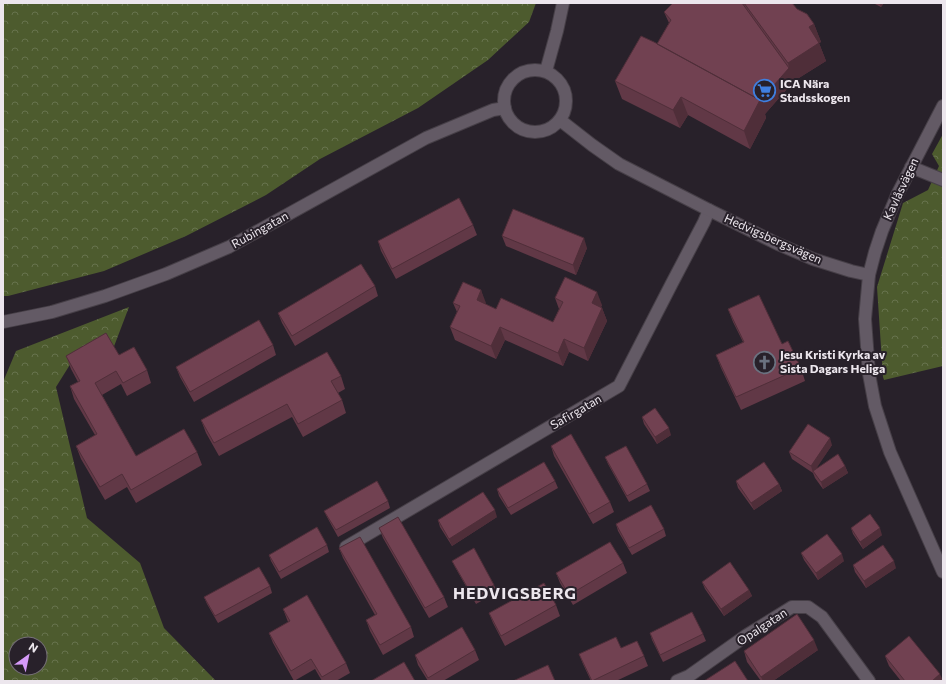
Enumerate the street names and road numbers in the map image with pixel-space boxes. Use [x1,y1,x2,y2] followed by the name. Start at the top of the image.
[880,155,921,222] street label: Kavlåsvägen
[229,208,290,250] street label: Rubingatan
[722,210,824,266] street label: Hedvigsbergsvägen
[547,391,604,431] street label: Safirgatan
[734,605,789,648] street label: Opalgatan

